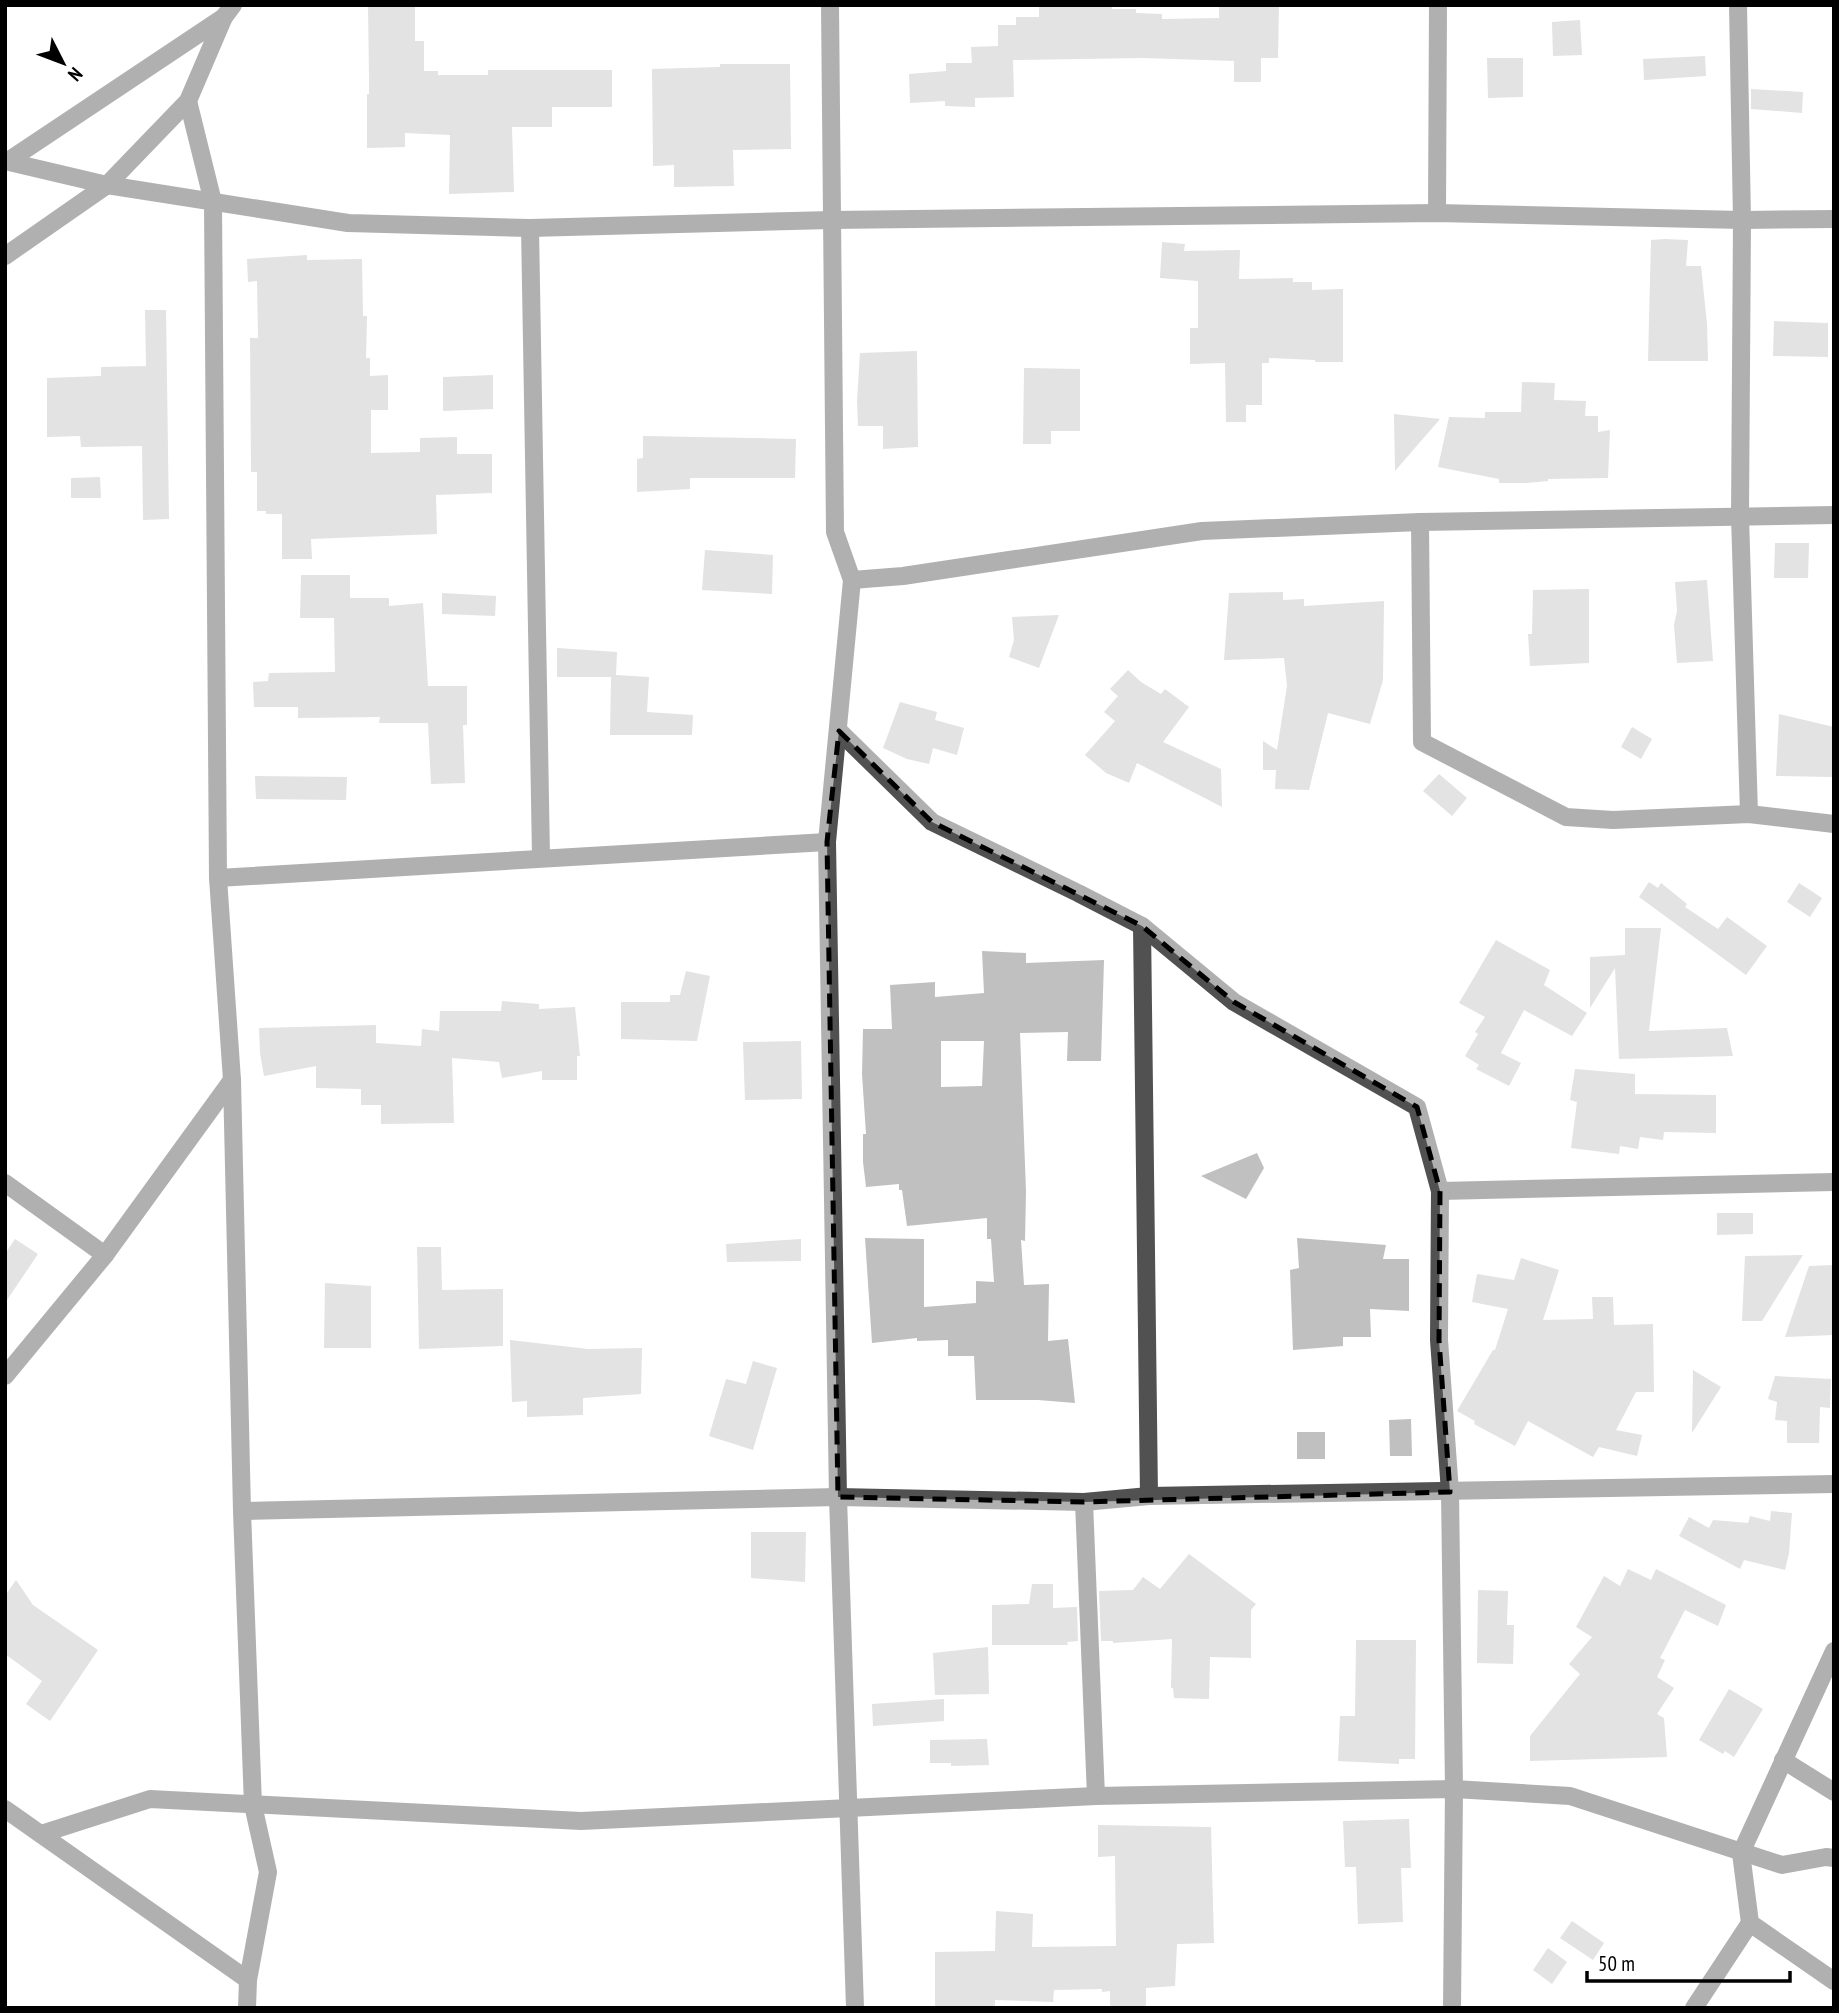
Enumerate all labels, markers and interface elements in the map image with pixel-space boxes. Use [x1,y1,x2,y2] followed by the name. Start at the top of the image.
[28,28,98,98] north arrow
[63,63,88,86] text: N
[1587,1940,1790,1984] scale bar
[1598,1950,1635,1977] text: 50 m

